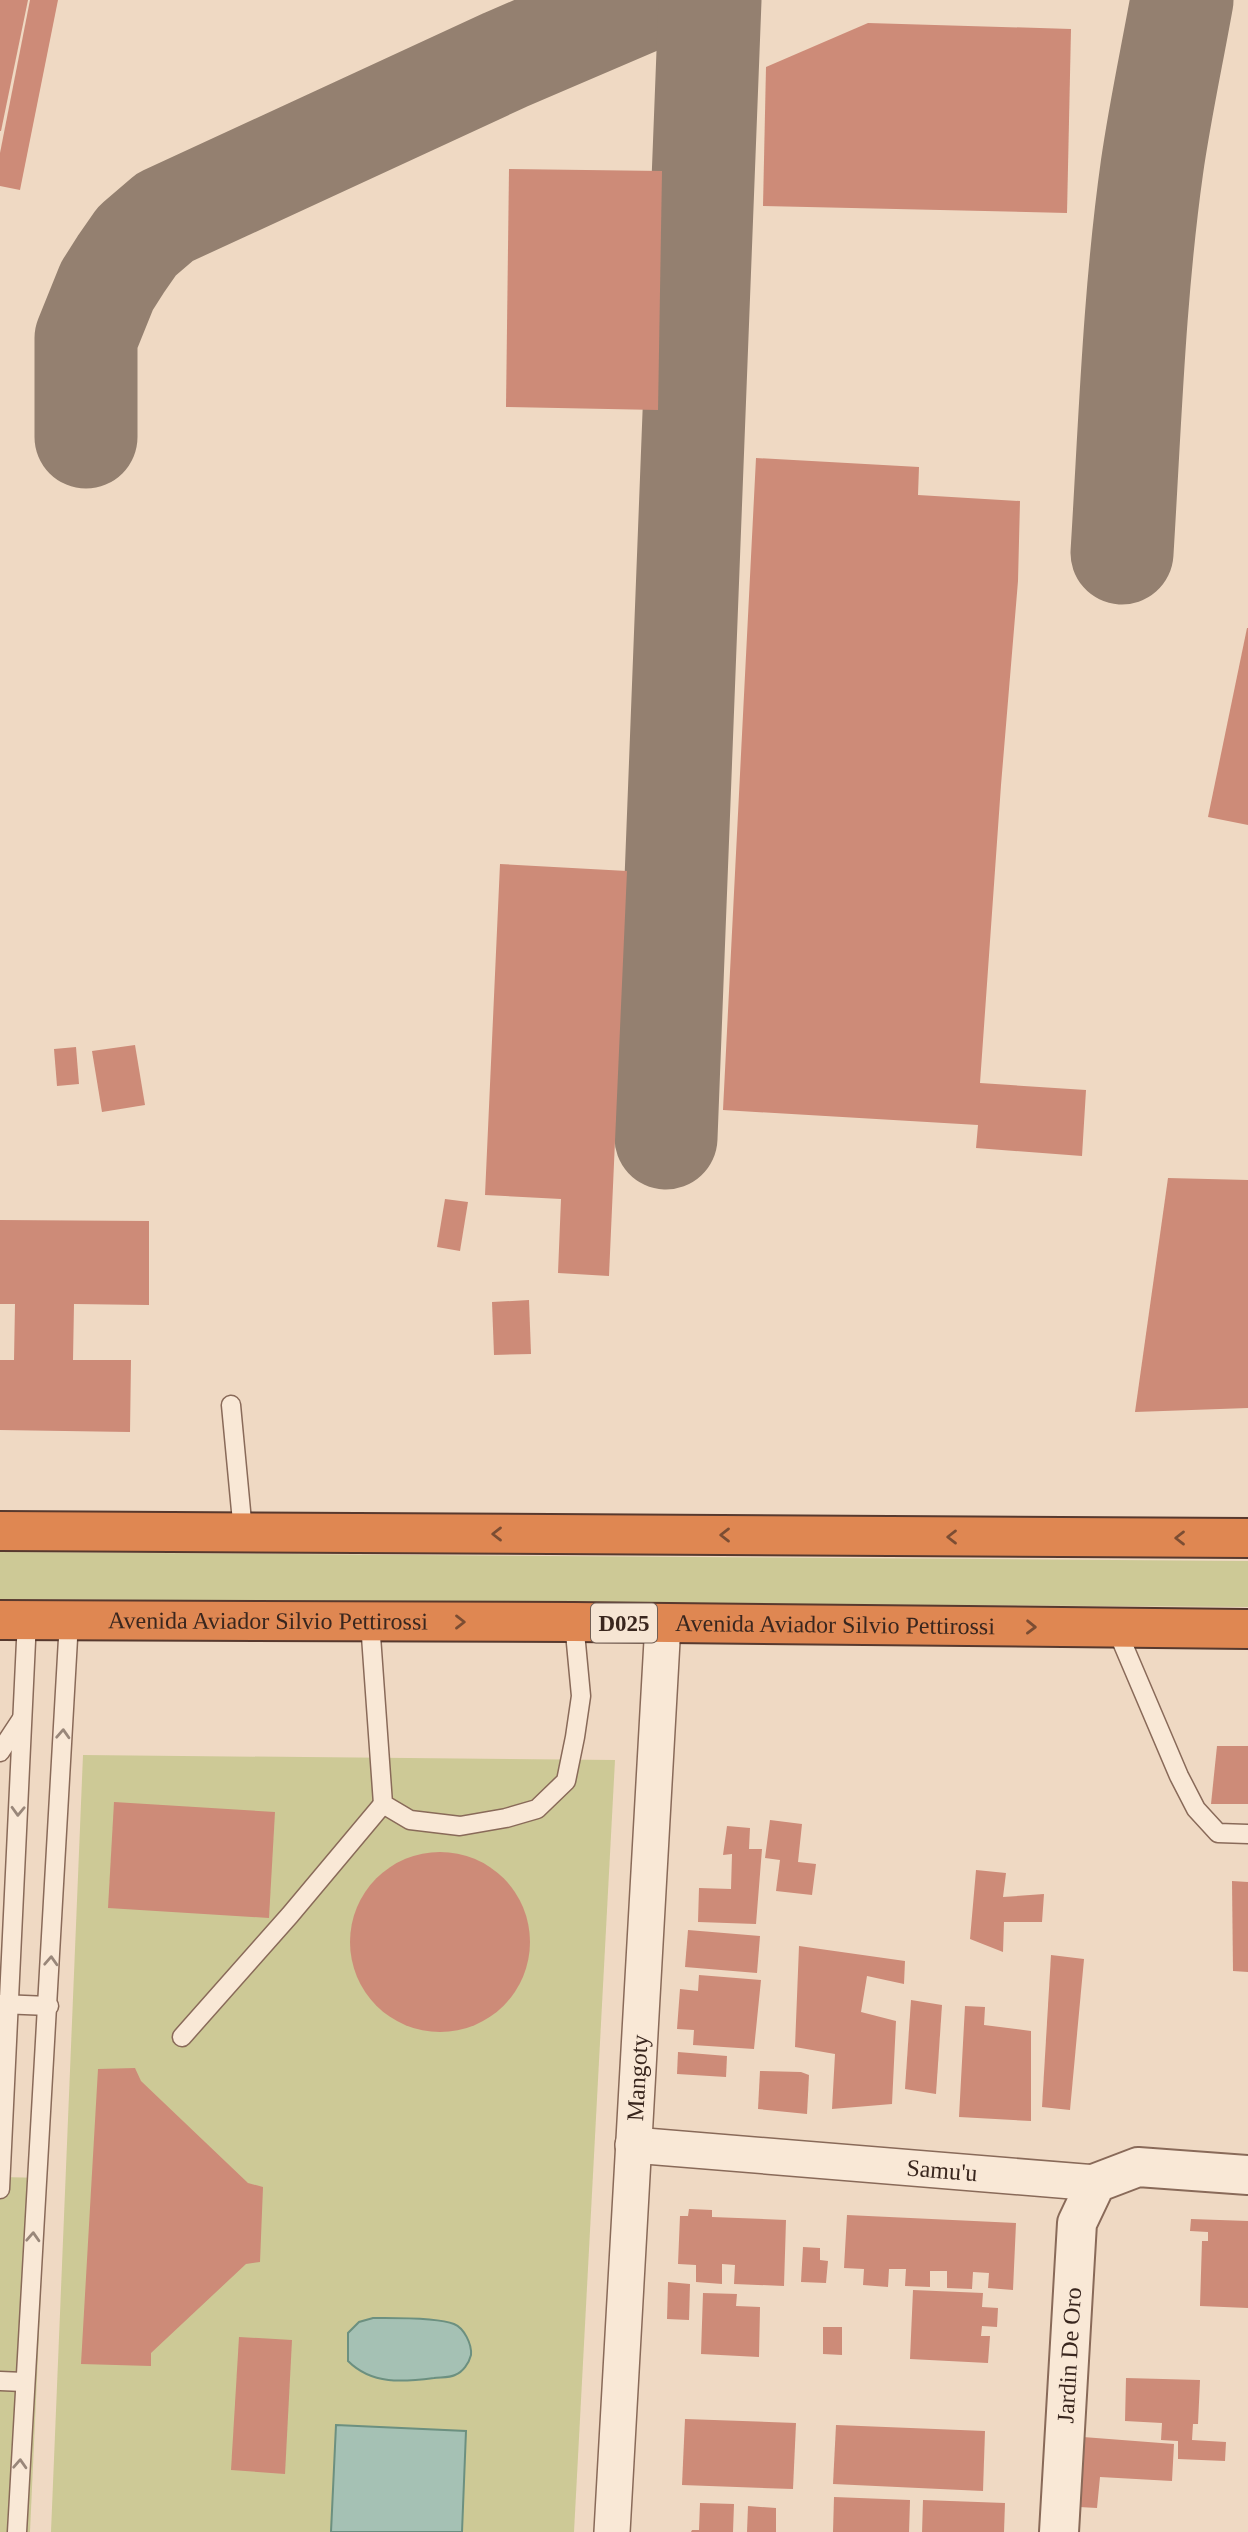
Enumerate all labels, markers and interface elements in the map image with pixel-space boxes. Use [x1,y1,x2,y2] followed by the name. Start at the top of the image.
[492,1526,502,1542] one-way arrow
[719,1527,730,1543] one-way arrow
[947,1529,957,1545] one-way arrow
[1174,1530,1185,1546] one-way arrow
[591,1604,657,1642] road number: D025
[108,1607,428,1634] street label: Avenida Aviador Silvio Pettirossi
[675,1610,995,1639] street label: Avenida Aviador Silvio Pettirossi
[455,1614,466,1630] one-way arrow
[1026,1619,1036,1635] one-way arrow
[55,1728,70,1739] one-way arrow
[11,1806,26,1817] one-way arrow
[43,1955,58,1966] one-way arrow
[622,2034,653,2122] street label: Mangoty
[906,2154,978,2186] street label: Samu'u
[25,2231,40,2242] one-way arrow
[1052,2287,1086,2424] street label: Jardin De Oro
[13,2458,28,2469] one-way arrow

